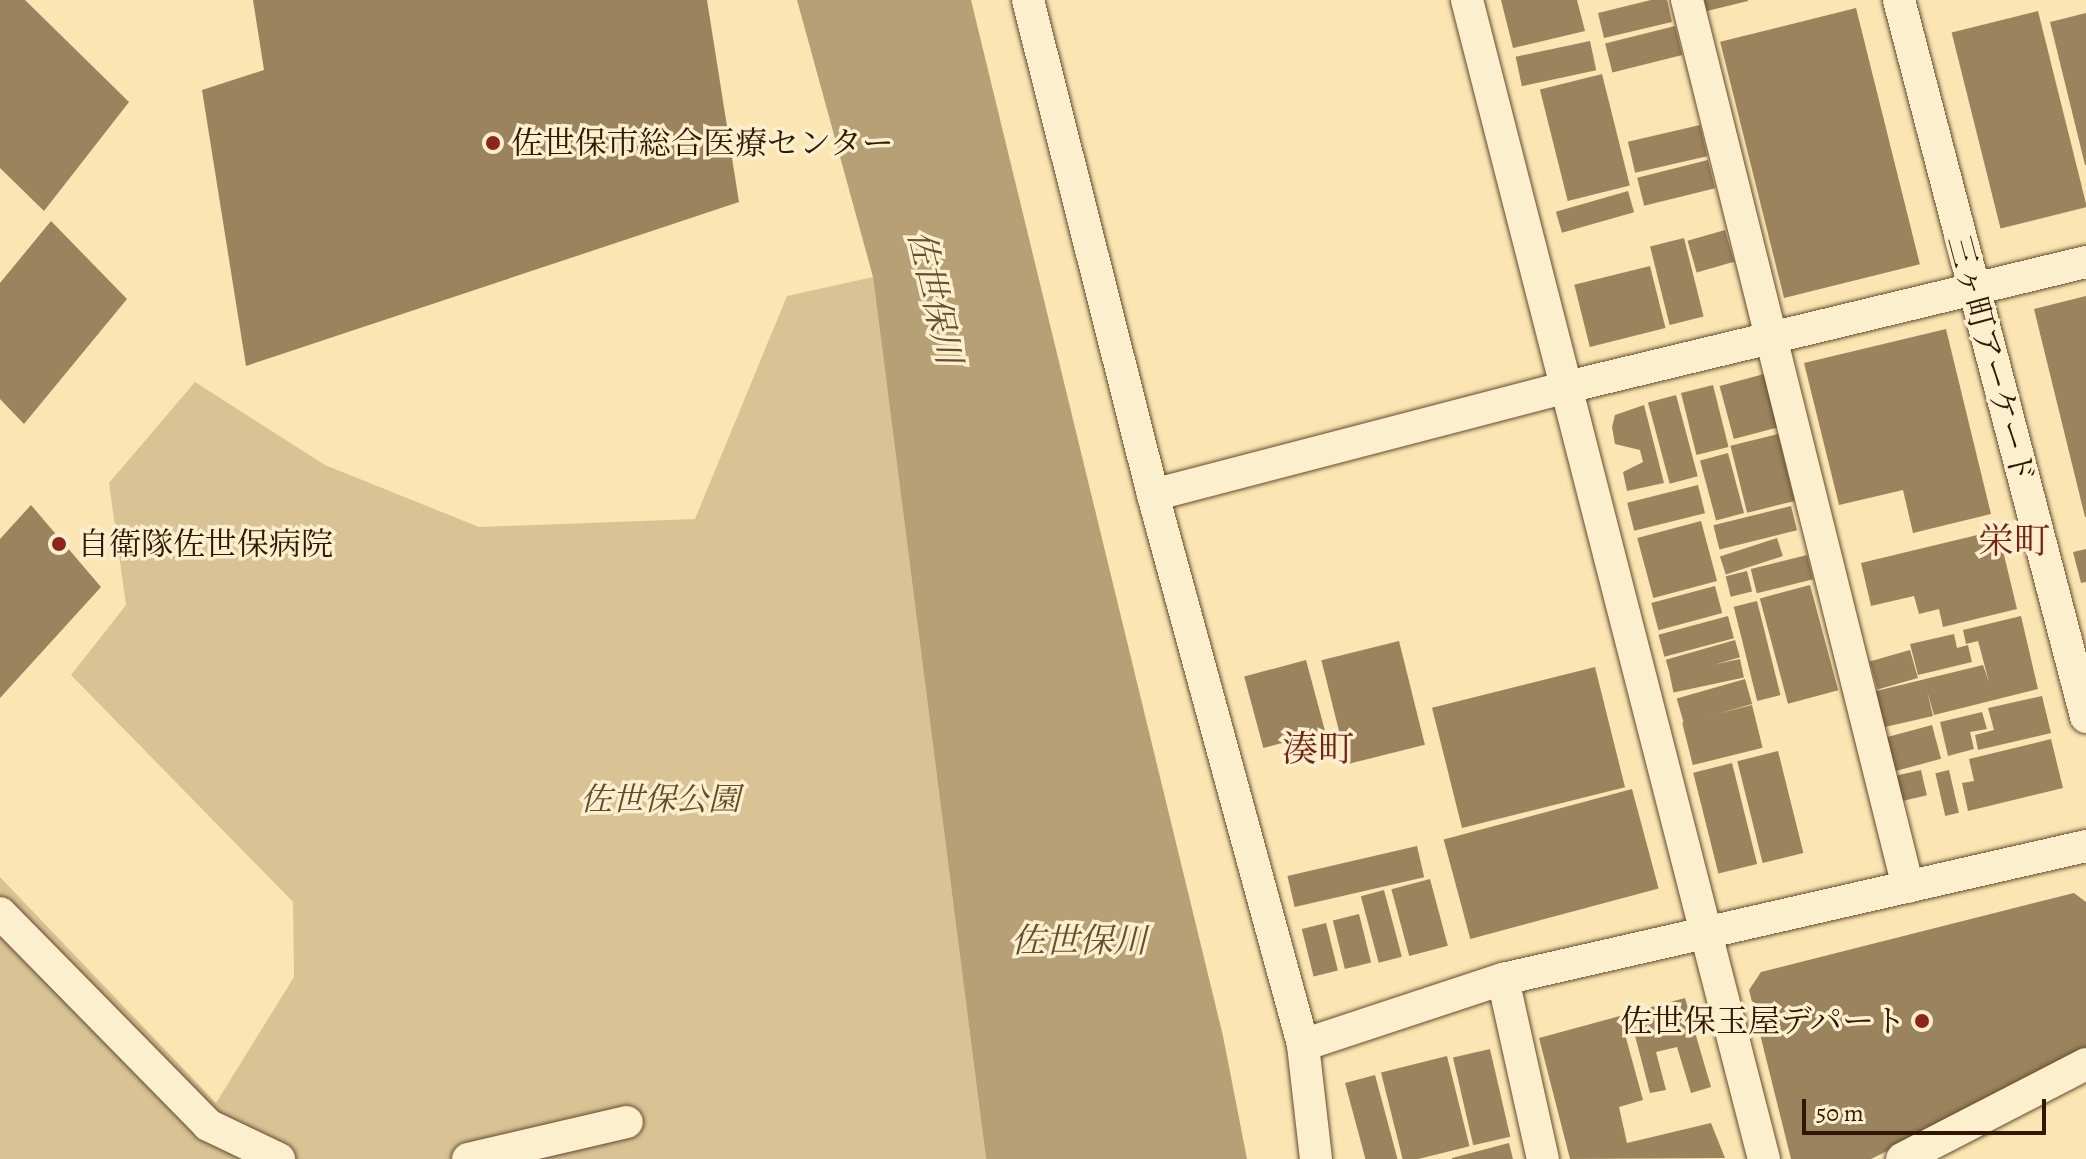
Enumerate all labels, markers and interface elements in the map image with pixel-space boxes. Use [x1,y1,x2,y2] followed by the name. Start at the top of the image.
[511,124,895,162] place label: 佐世保市総合医療センター
[482,132,504,154] marker: 佐世保市総合医療センター
[900,226,970,368] water label: 佐世保川
[1939,231,2043,487] street label: 三ヶ町アーケード
[1978,519,2050,563] district label: 栄町
[77,525,333,563] place label: 自衛隊佐世保病院
[48,533,70,555] marker: 自衛隊佐世保病院
[1282,727,1354,771] district label: 湊町
[580,780,740,818] park label: 佐世保公園
[1011,921,1147,961] water label: 佐世保川
[1618,1002,1906,1040] place label: 佐世保玉屋デパート
[1913,1012,1931,1030] marker: 佐世保玉屋デパート
[1806,1083,2050,1133] scale bar
[1816,1097,1864,1129] text: 50 m

